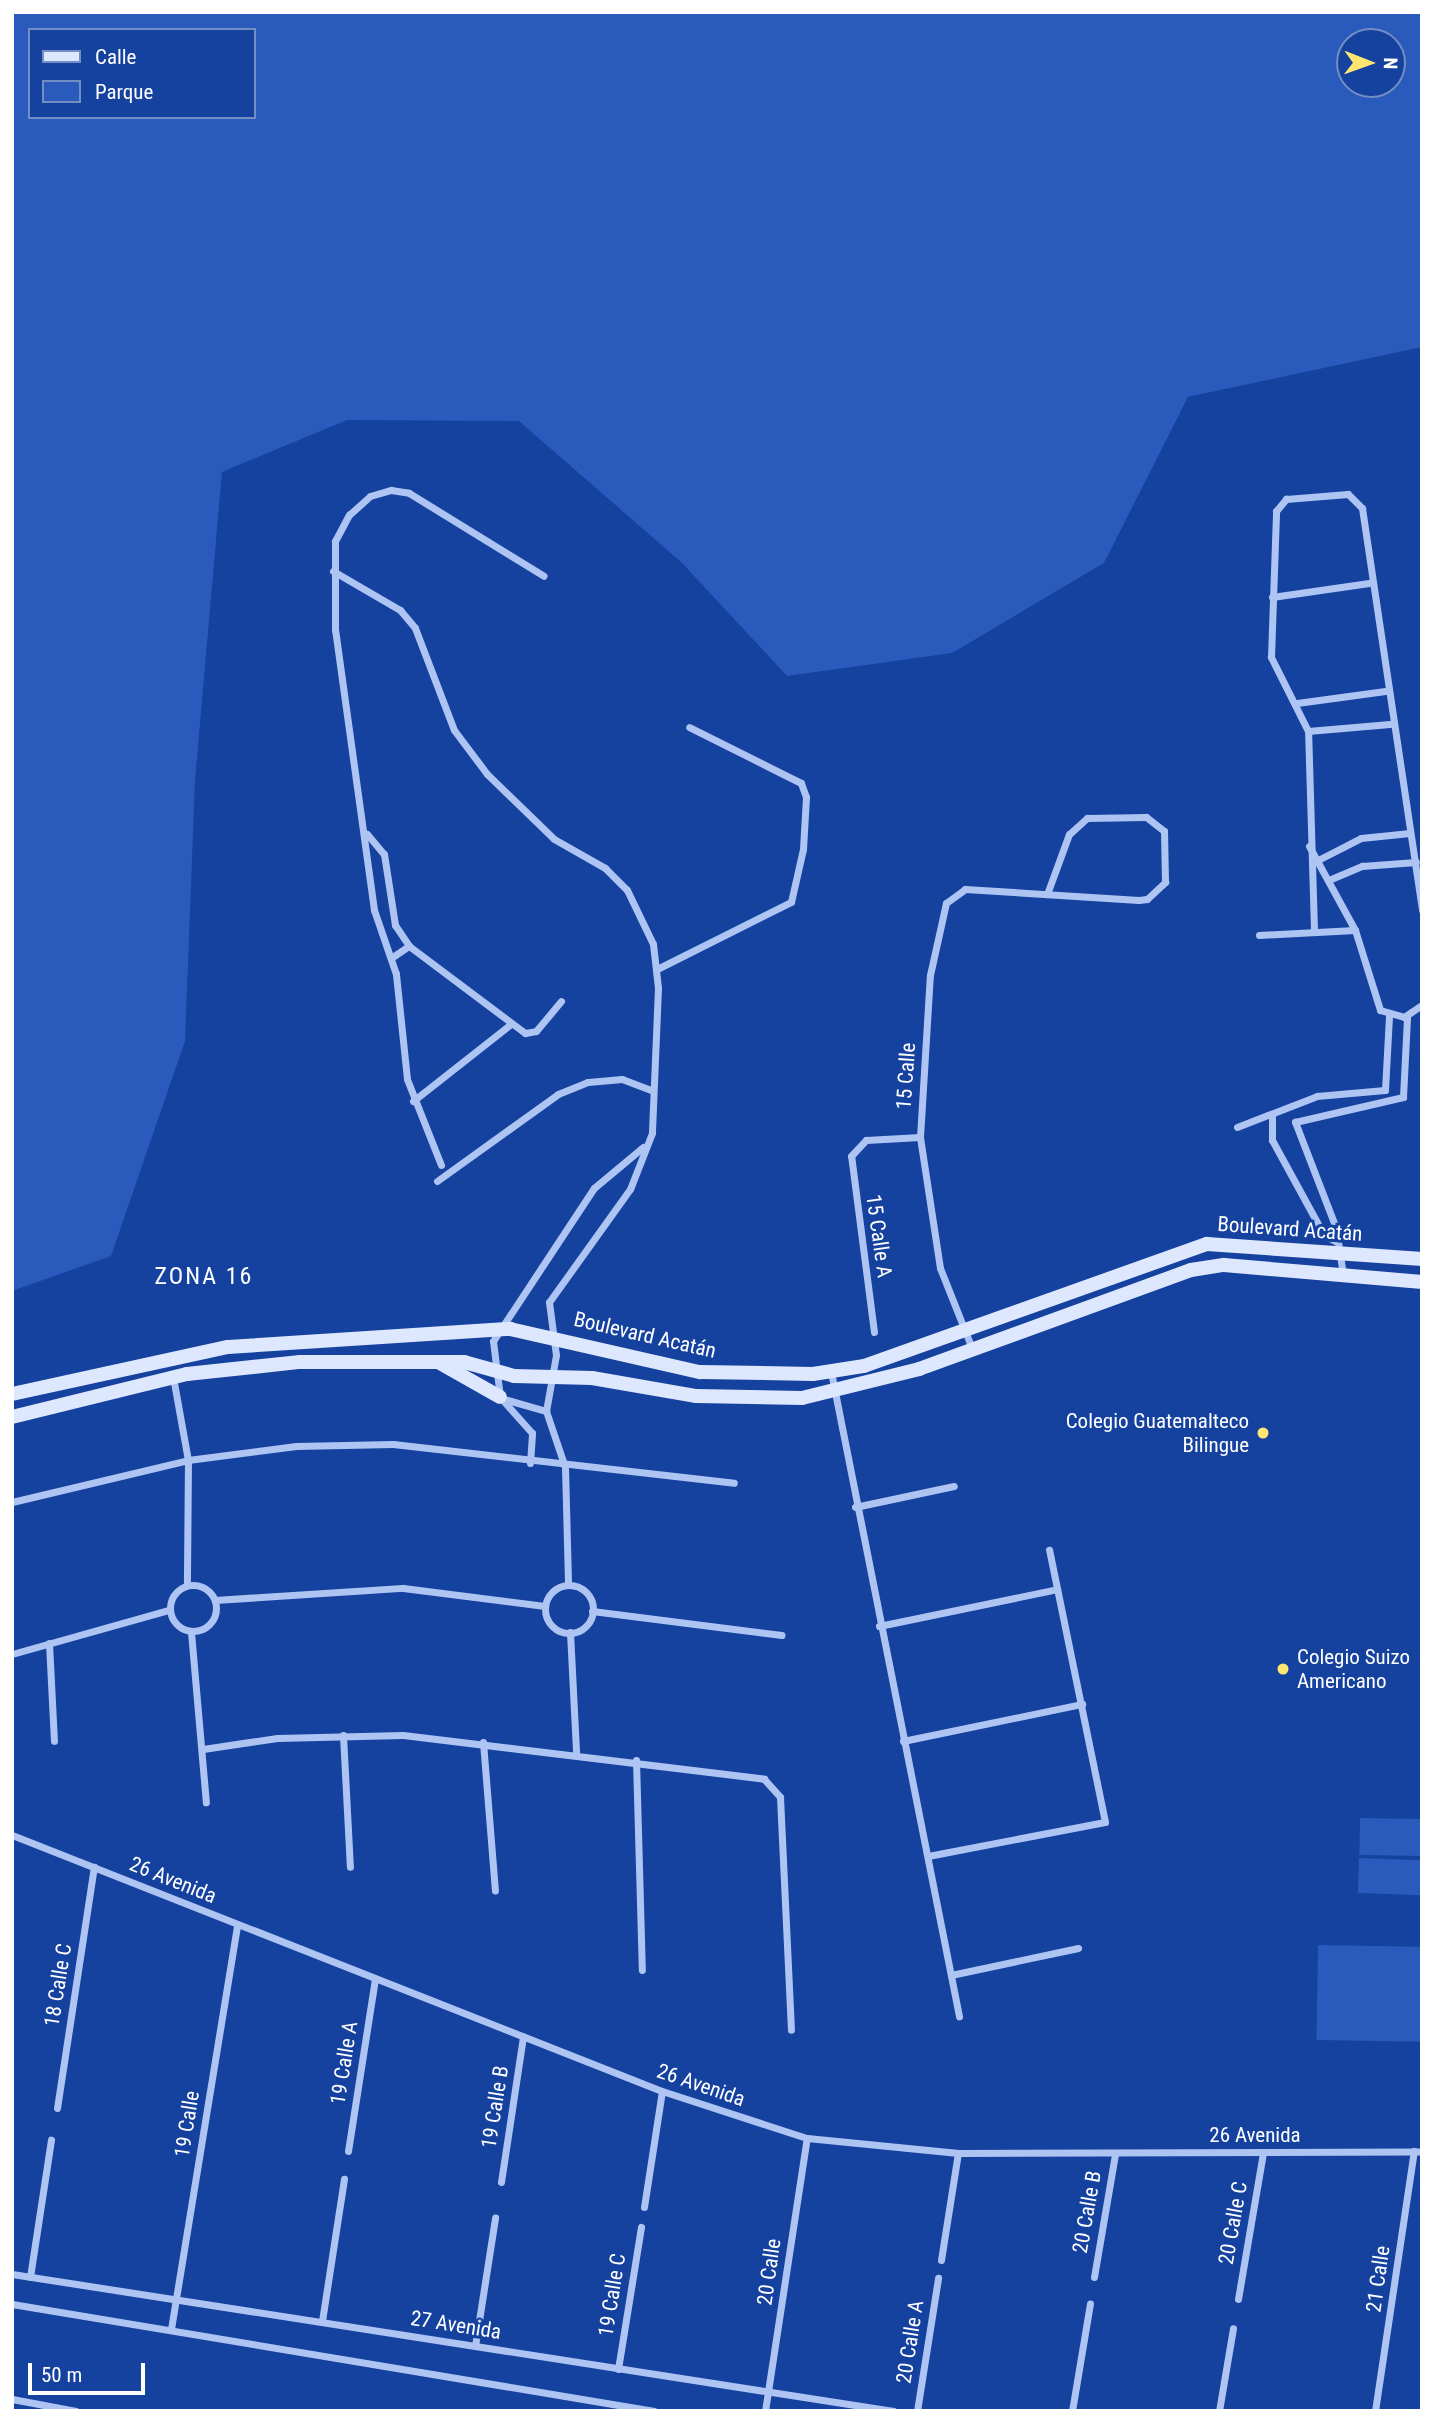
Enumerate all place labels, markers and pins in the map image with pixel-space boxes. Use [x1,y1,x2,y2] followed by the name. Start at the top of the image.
[1066,1408,1249,1458] place label: Colegio Guatemalteco Bilingue
[1255,1425,1271,1441] marker: Colegio Guatemalteco Bilingue
[1297,1644,1410,1694] place label: Colegio Suizo Americano
[1275,1661,1291,1677] marker: Colegio Suizo Americano

